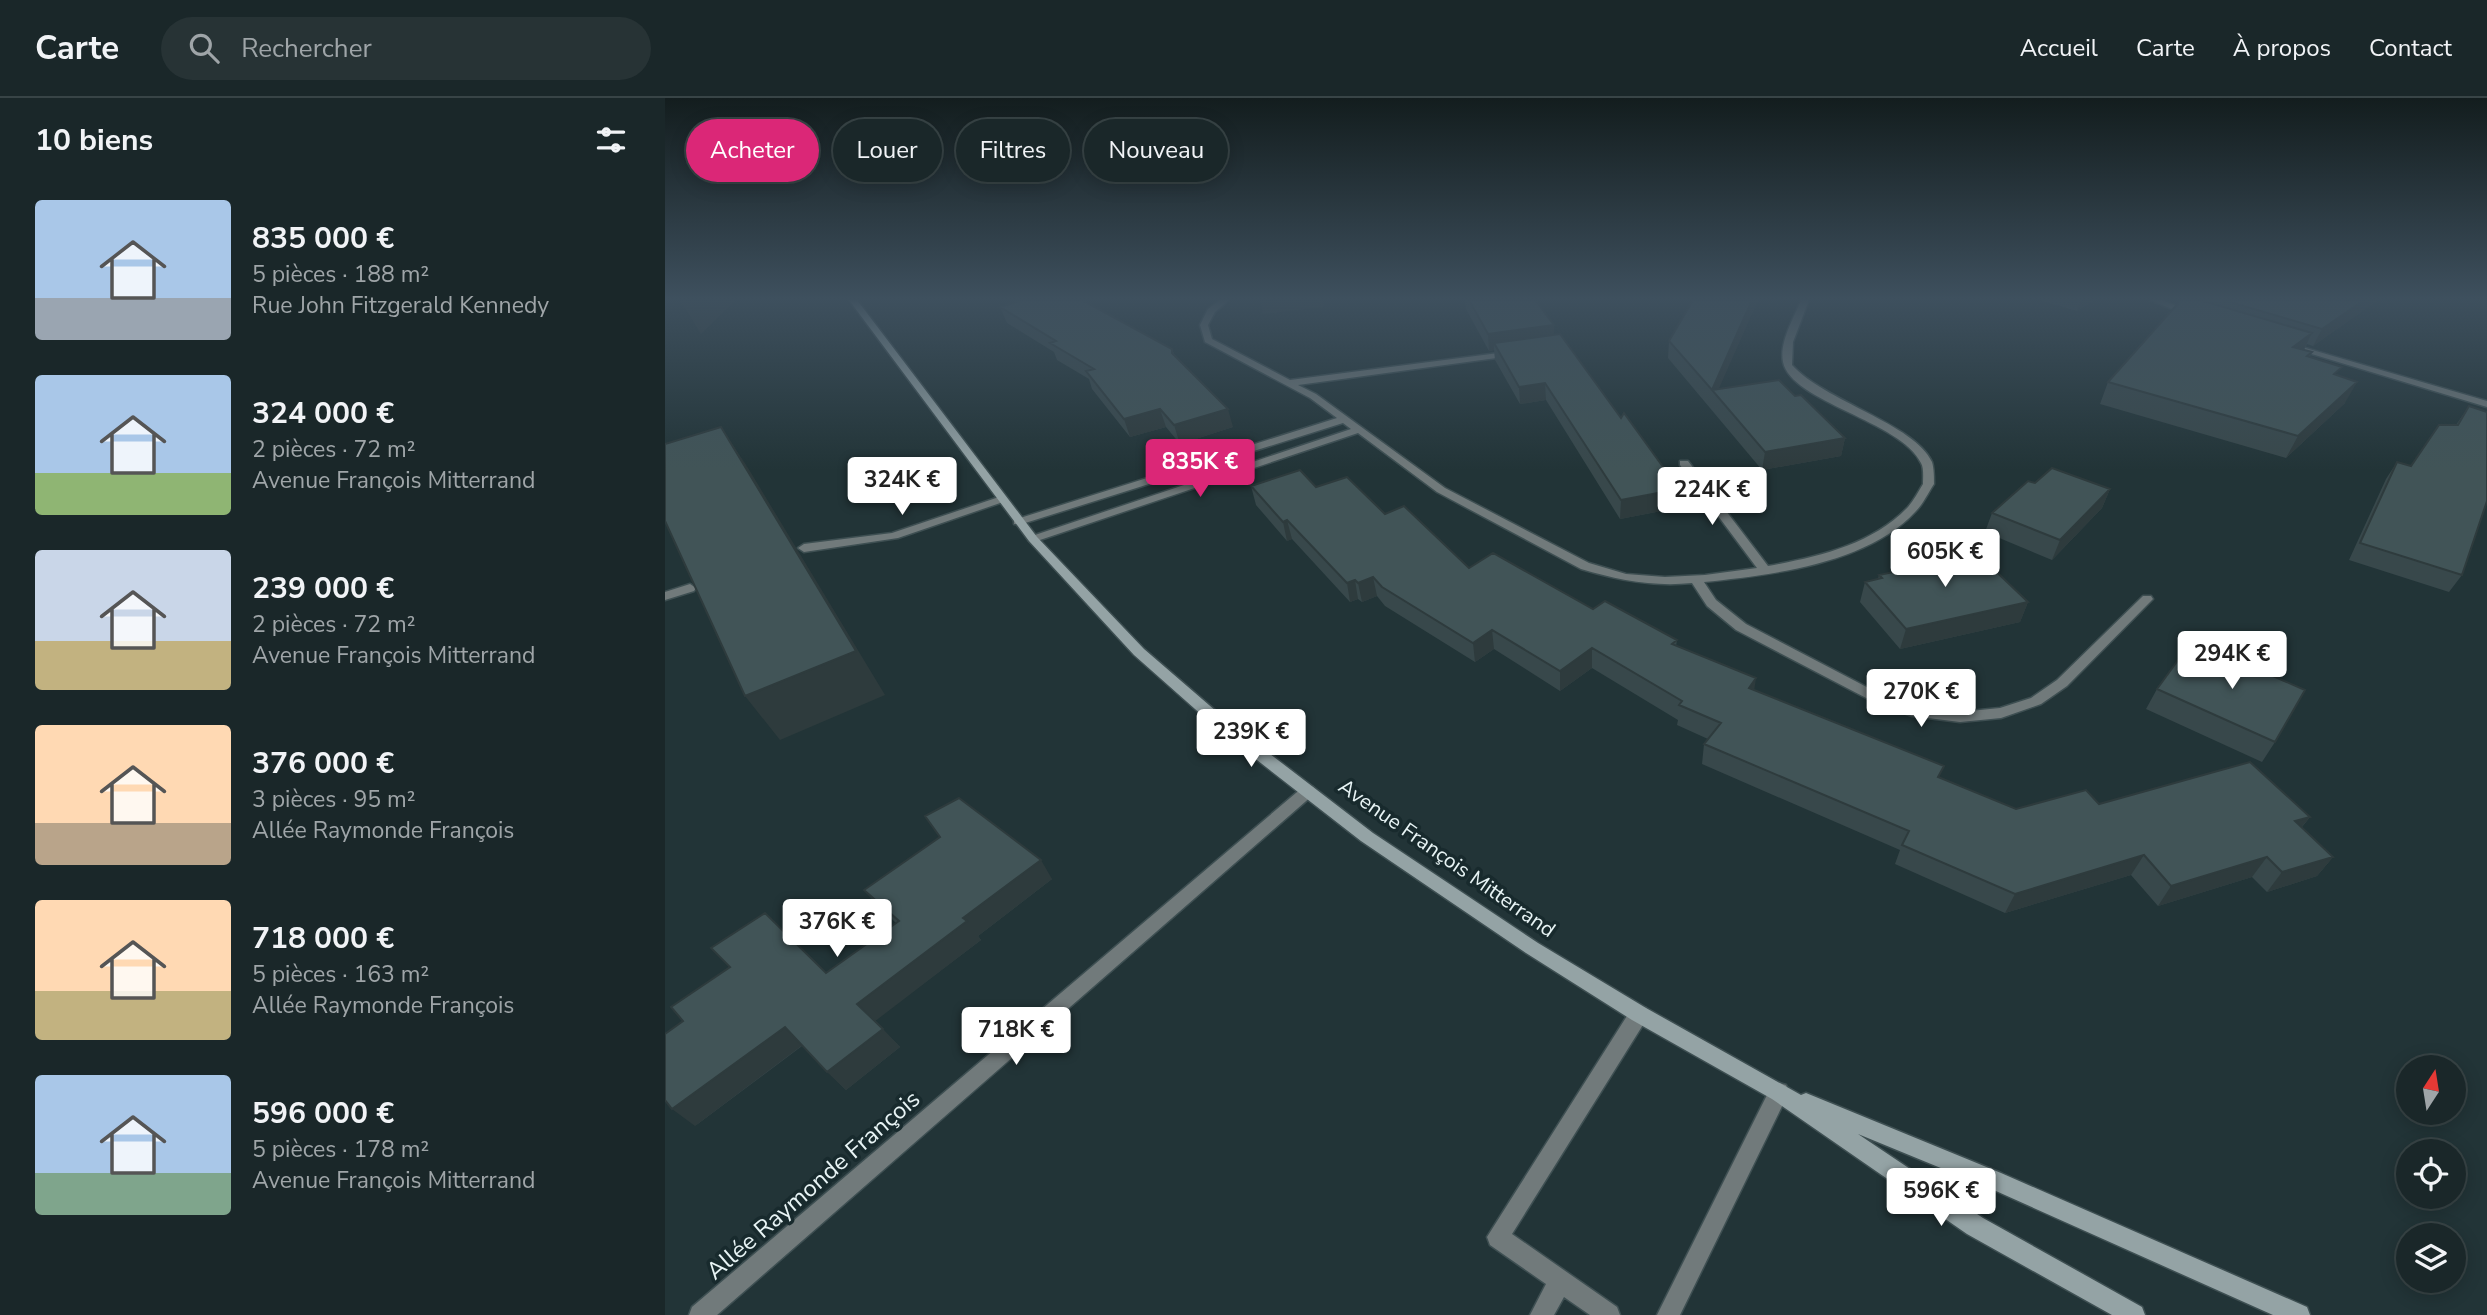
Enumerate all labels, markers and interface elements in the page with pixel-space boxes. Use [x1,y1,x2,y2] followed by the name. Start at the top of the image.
[161,17,651,80] search box
[35,26,119,71] text: Carte
[185,29,223,67] icon: search
[241,31,372,66] text: Rechercher
[2020,32,2098,64] text: Accueil
[2136,32,2195,64] text: Carte
[2233,32,2331,64] text: À propos
[2369,32,2452,64] text: Contact
[686,119,819,182] chip: Acheter
[833,119,942,182] chip: Louer
[956,119,1070,182] chip: Filtres
[1084,119,1228,182] chip: Nouveau
[35,120,153,161] text: 10 biens
[592,121,630,159] icon: filters
[252,218,394,259] text: 835 000 €
[91,228,175,312] icon: home
[252,259,429,290] text: 5 pièces · 188 m²
[252,290,549,321] text: Rue John Fitzgerald Kennedy
[252,393,394,434] text: 324 000 €
[91,403,175,487] icon: home
[252,434,415,465] text: 2 pièces · 72 m²
[1143,440,1257,499] pin: 835K €
[1162,446,1238,477] text: 835K €
[845,458,959,517] pin: 324K €
[864,464,940,495] text: 324K €
[252,465,535,496] text: Avenue François Mitterrand
[1655,468,1769,527] pin: 224K €
[1674,474,1750,505] text: 224K €
[1888,530,2002,589] pin: 605K €
[1907,536,1983,567] text: 605K €
[252,568,394,609] text: 239 000 €
[91,578,175,662] icon: home
[252,609,415,640] text: 2 pièces · 72 m²
[2175,632,2289,691] pin: 294K €
[2194,638,2270,669] text: 294K €
[252,640,535,671] text: Avenue François Mitterrand
[1864,670,1978,729] pin: 270K €
[1883,676,1959,707] text: 270K €
[1194,710,1308,769] pin: 239K €
[1213,716,1289,747] text: 239K €
[252,743,394,784] text: 376 000 €
[91,753,175,837] icon: home
[1333,772,1561,944] street label: Avenue François Mitterrand
[252,784,415,815] text: 3 pièces · 95 m²
[252,815,514,846] text: Allée Raymonde François
[780,900,894,959] pin: 376K €
[799,906,875,937] text: 376K €
[252,918,394,959] text: 718 000 €
[91,928,175,1012] icon: home
[252,959,429,990] text: 5 pièces · 163 m²
[252,990,514,1021] text: Allée Raymonde François
[959,1007,1073,1067] pin: 718K €
[978,1014,1054,1045] text: 718K €
[2396,1055,2466,1125] north arrow
[2396,1055,2466,1293] map controls
[699,1083,927,1287] street label: Allée Raymonde François
[252,1093,394,1134] text: 596 000 €
[91,1103,175,1187] icon: home
[252,1134,429,1165] text: 5 pièces · 178 m²
[2396,1139,2466,1209] button: locate
[252,1165,535,1196] text: Avenue François Mitterrand
[1884,1168,1998,1228] pin: 596K €
[1903,1175,1979,1206] text: 596K €
[2396,1223,2466,1293] button: layers

